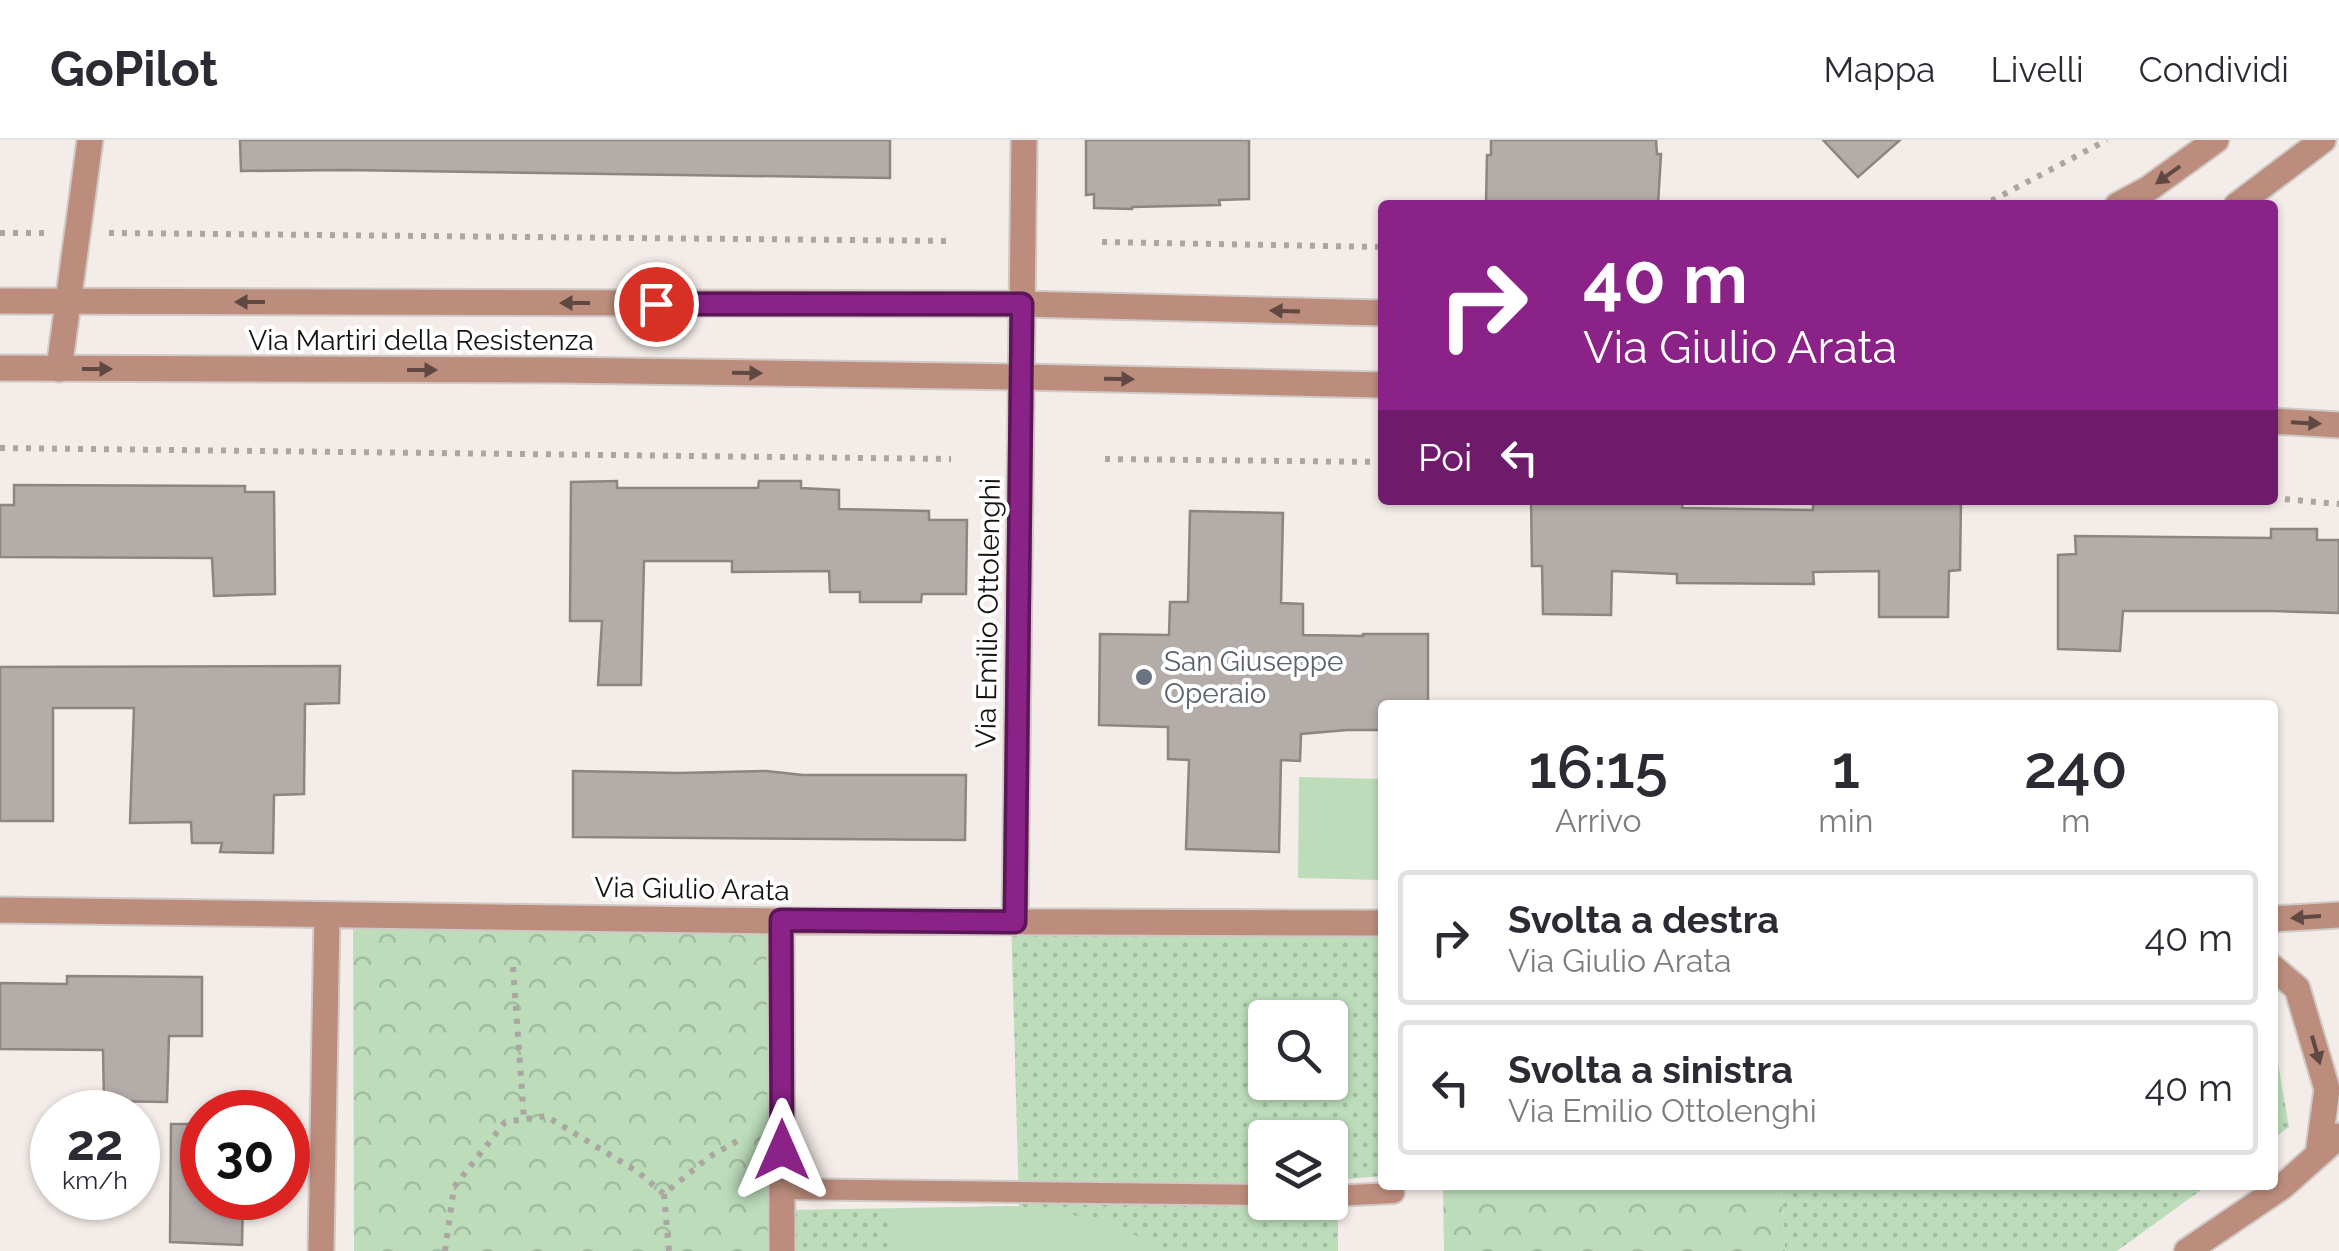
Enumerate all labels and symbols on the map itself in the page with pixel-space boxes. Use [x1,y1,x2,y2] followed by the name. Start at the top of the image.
[2155,164,2181,184] one-way arrow
[614,262,699,347] pin
[233,294,265,310] one-way arrow
[558,295,590,311] one-way arrow
[1269,302,1301,318] one-way arrow
[248,324,594,357] street label: Via Martiri della Resistenza
[82,361,114,377] one-way arrow
[407,362,439,378] one-way arrow
[732,365,764,381] one-way arrow
[1103,371,1135,387] one-way arrow
[2290,415,2322,431] one-way arrow
[969,478,1007,748] street label: Via Emilio Ottolenghi
[1164,645,1343,710] place label: San Giuseppe Operaio
[1133,666,1155,688] marker: San Giuseppe Operaio
[594,871,790,907] street label: Via Giulio Arata
[2289,909,2321,925] one-way arrow
[2309,1035,2324,1066] one-way arrow
[180,1090,310,1220] speed limit sign: 30
[730,1098,834,1202] position arrow

